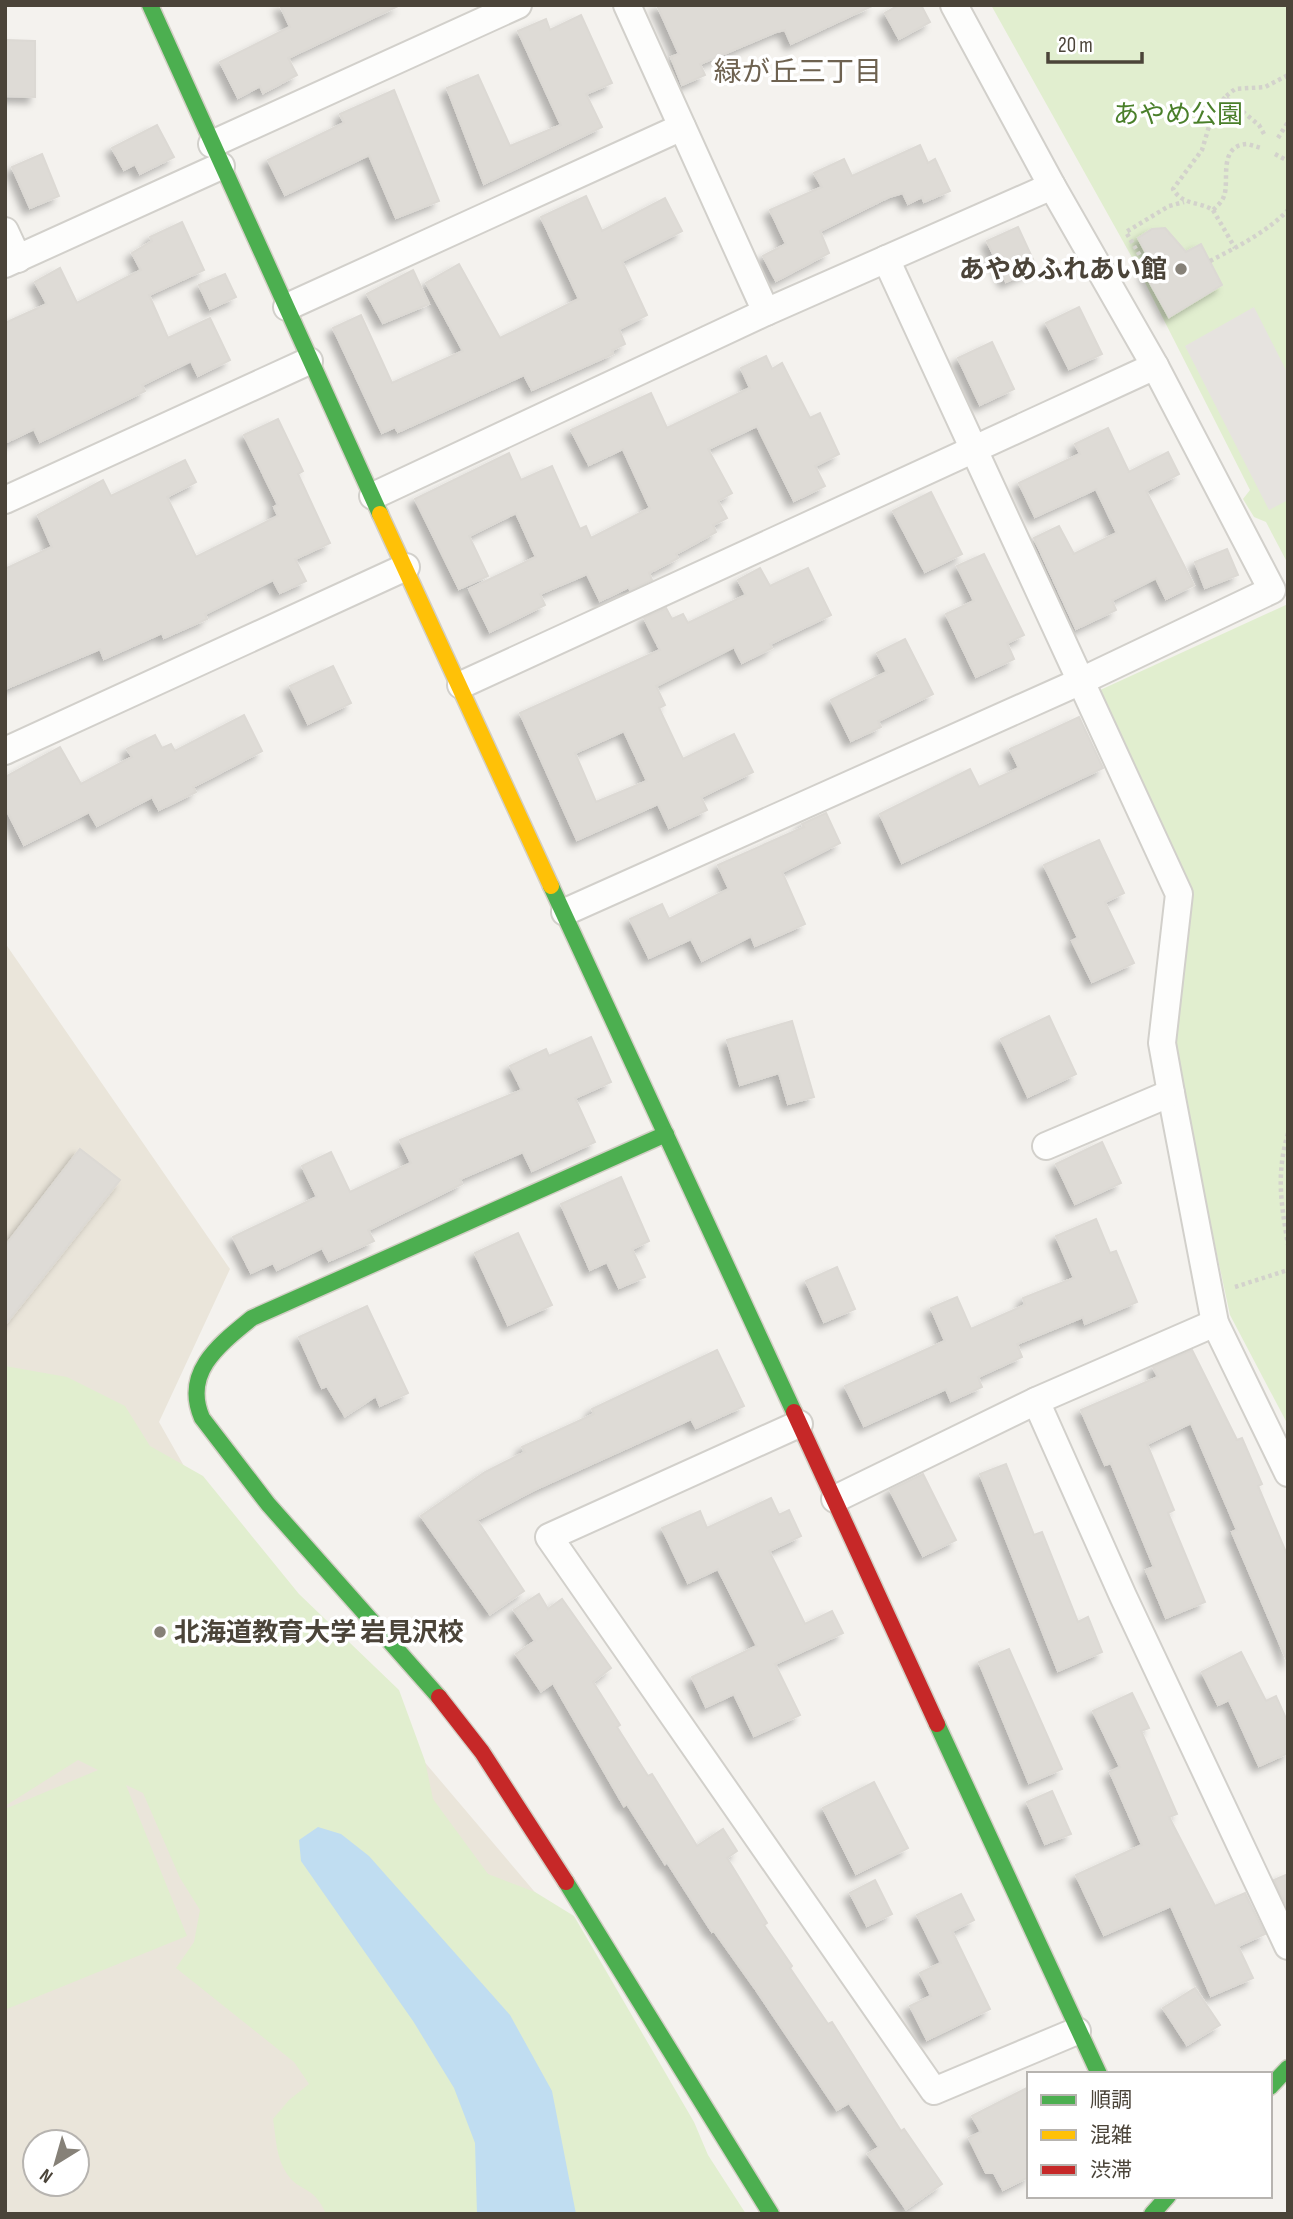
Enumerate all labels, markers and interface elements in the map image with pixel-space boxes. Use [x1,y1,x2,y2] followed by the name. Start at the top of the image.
[1048,21,1142,65] scale bar
[1058,33,1093,58] text: 20 m
[714,56,882,89] district label: 緑が丘三丁目
[1113,100,1243,131] park label: あやめ公園
[959,255,1167,286] place label: あやめふれあい館
[1173,261,1189,277] marker: あやめふれあい館
[174,1618,464,1649] place label: 北海道教育大学 岩見沢校
[152,1624,168,1640] marker: 北海道教育大学 岩見沢校
[1027,2072,1272,2198] legend
[1090,2088,1132,2113] text: 順調
[1090,2123,1132,2148] text: 混雑
[21,2128,91,2198] north arrow
[1090,2158,1132,2183] text: 渋滞
[36,2163,58,2188] text: N

